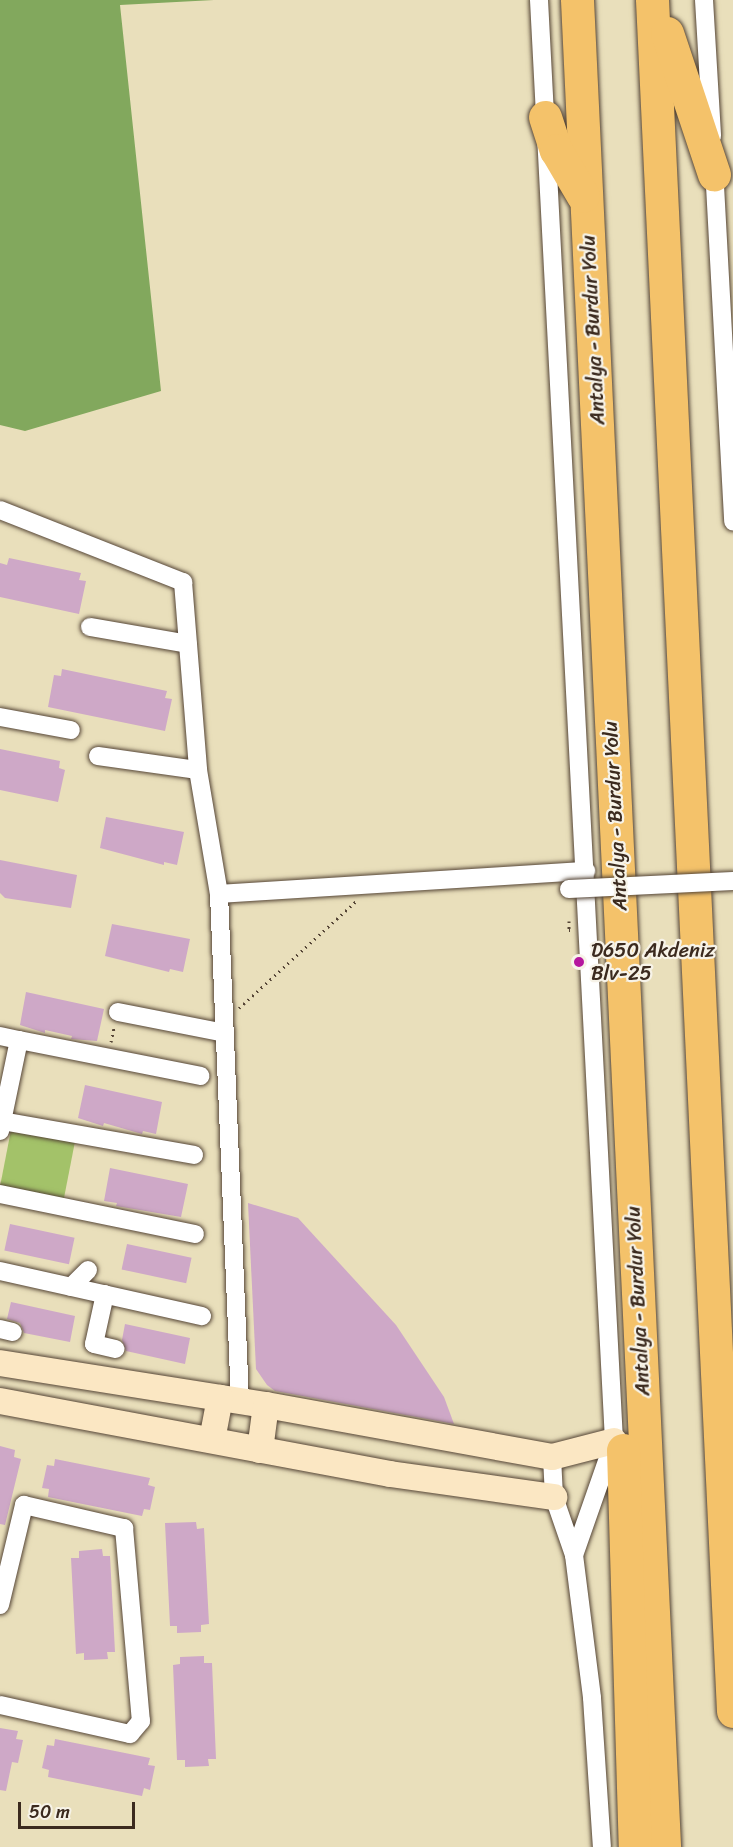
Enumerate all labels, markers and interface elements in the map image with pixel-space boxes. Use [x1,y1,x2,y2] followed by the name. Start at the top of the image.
[576,234,610,426] street label: Antalya - Burdur Yolu
[598,720,632,912] street label: Antalya - Burdur Yolu
[591,939,715,986] place label: D650 Akdeniz Blv-25
[572,955,586,969] marker: D650 Akdeniz Blv-25
[621,1205,655,1397] street label: Antalya - Burdur Yolu
[21,1790,138,1828] scale bar
[29,1796,70,1828] text: 50 m

